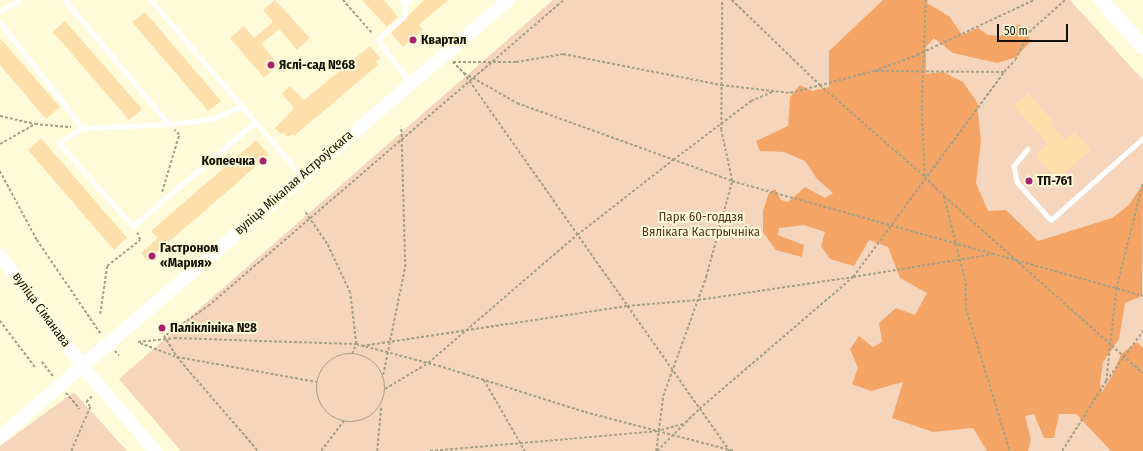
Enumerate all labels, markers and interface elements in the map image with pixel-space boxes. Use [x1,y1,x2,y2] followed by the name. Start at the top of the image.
[999,16,1070,42] scale bar
[1004,24,1028,38] text: 50 m
[421,32,466,48] place label: Квартал
[408,35,418,45] marker: Квартал
[279,57,355,73] place label: Яслі-сад №68
[266,60,276,70] marker: Яслі-сад №68
[232,127,356,239] street label: вуліца Мікалая Астроўскага
[202,153,255,169] place label: Копеечка
[258,156,268,166] marker: Копеечка
[1037,173,1072,189] place label: ТП-761
[1024,176,1034,186] marker: ТП-761
[642,210,760,241] park label: Парк 60-годдзя Вялікага Кастрычніка
[160,241,218,272] place label: Гастроном «Мария»
[147,251,157,261] marker: Гастроном «Мария»
[9,270,73,350] street label: вуліца Сіманава
[170,320,257,336] place label: Паліклініка №8
[157,323,167,333] marker: Паліклініка №8

